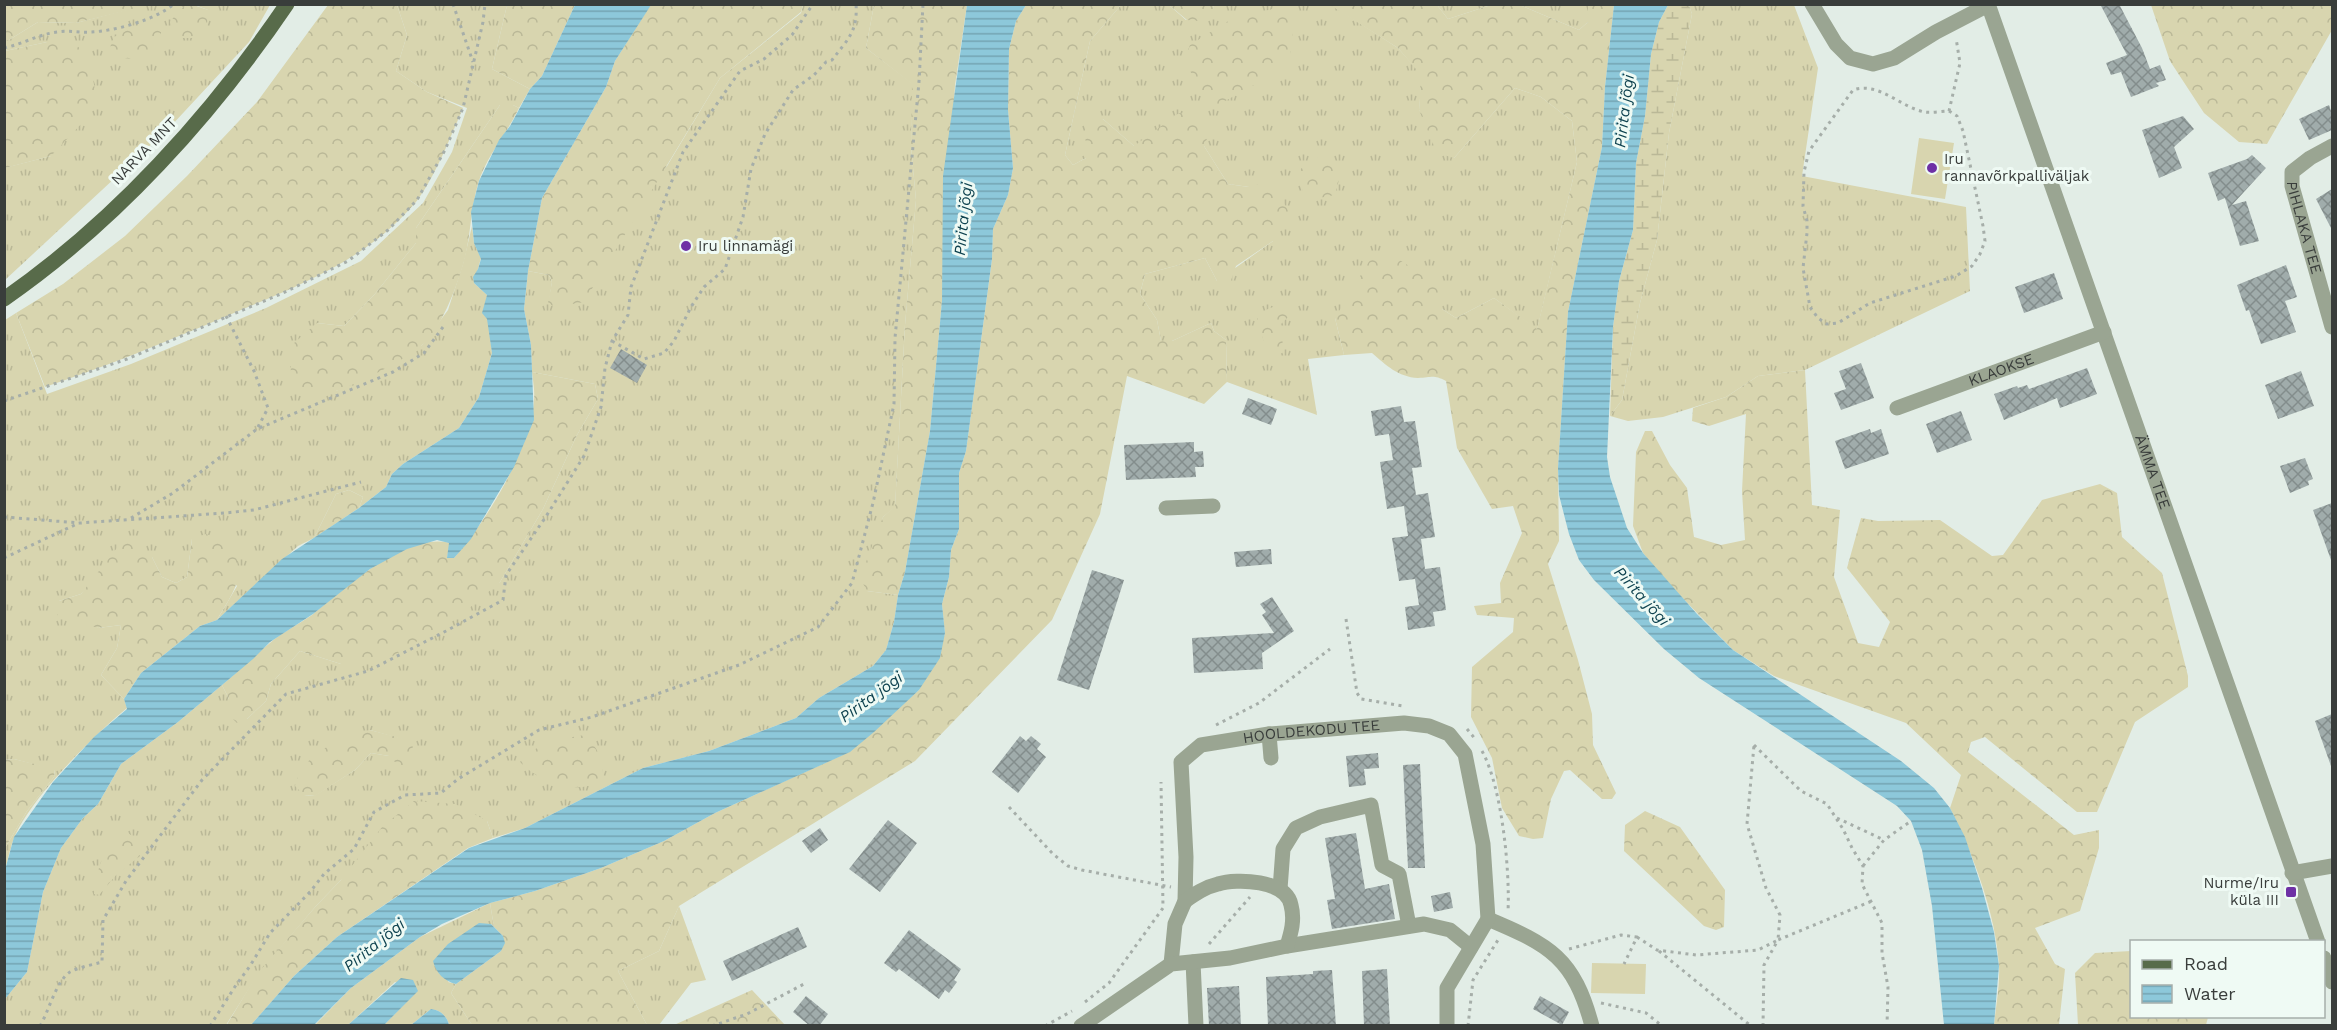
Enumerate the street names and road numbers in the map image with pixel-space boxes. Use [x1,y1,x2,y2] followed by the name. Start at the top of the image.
[107,114,181,188] street label: NARVA MNT
[2283,181,2325,276] street label: PIHLAKA TEE
[1966,350,2036,390] street label: KLAOKSE
[2131,432,2174,512] street label: ÄMMA TEE
[1241,716,1381,747] street label: HOOLDEKODU TEE

